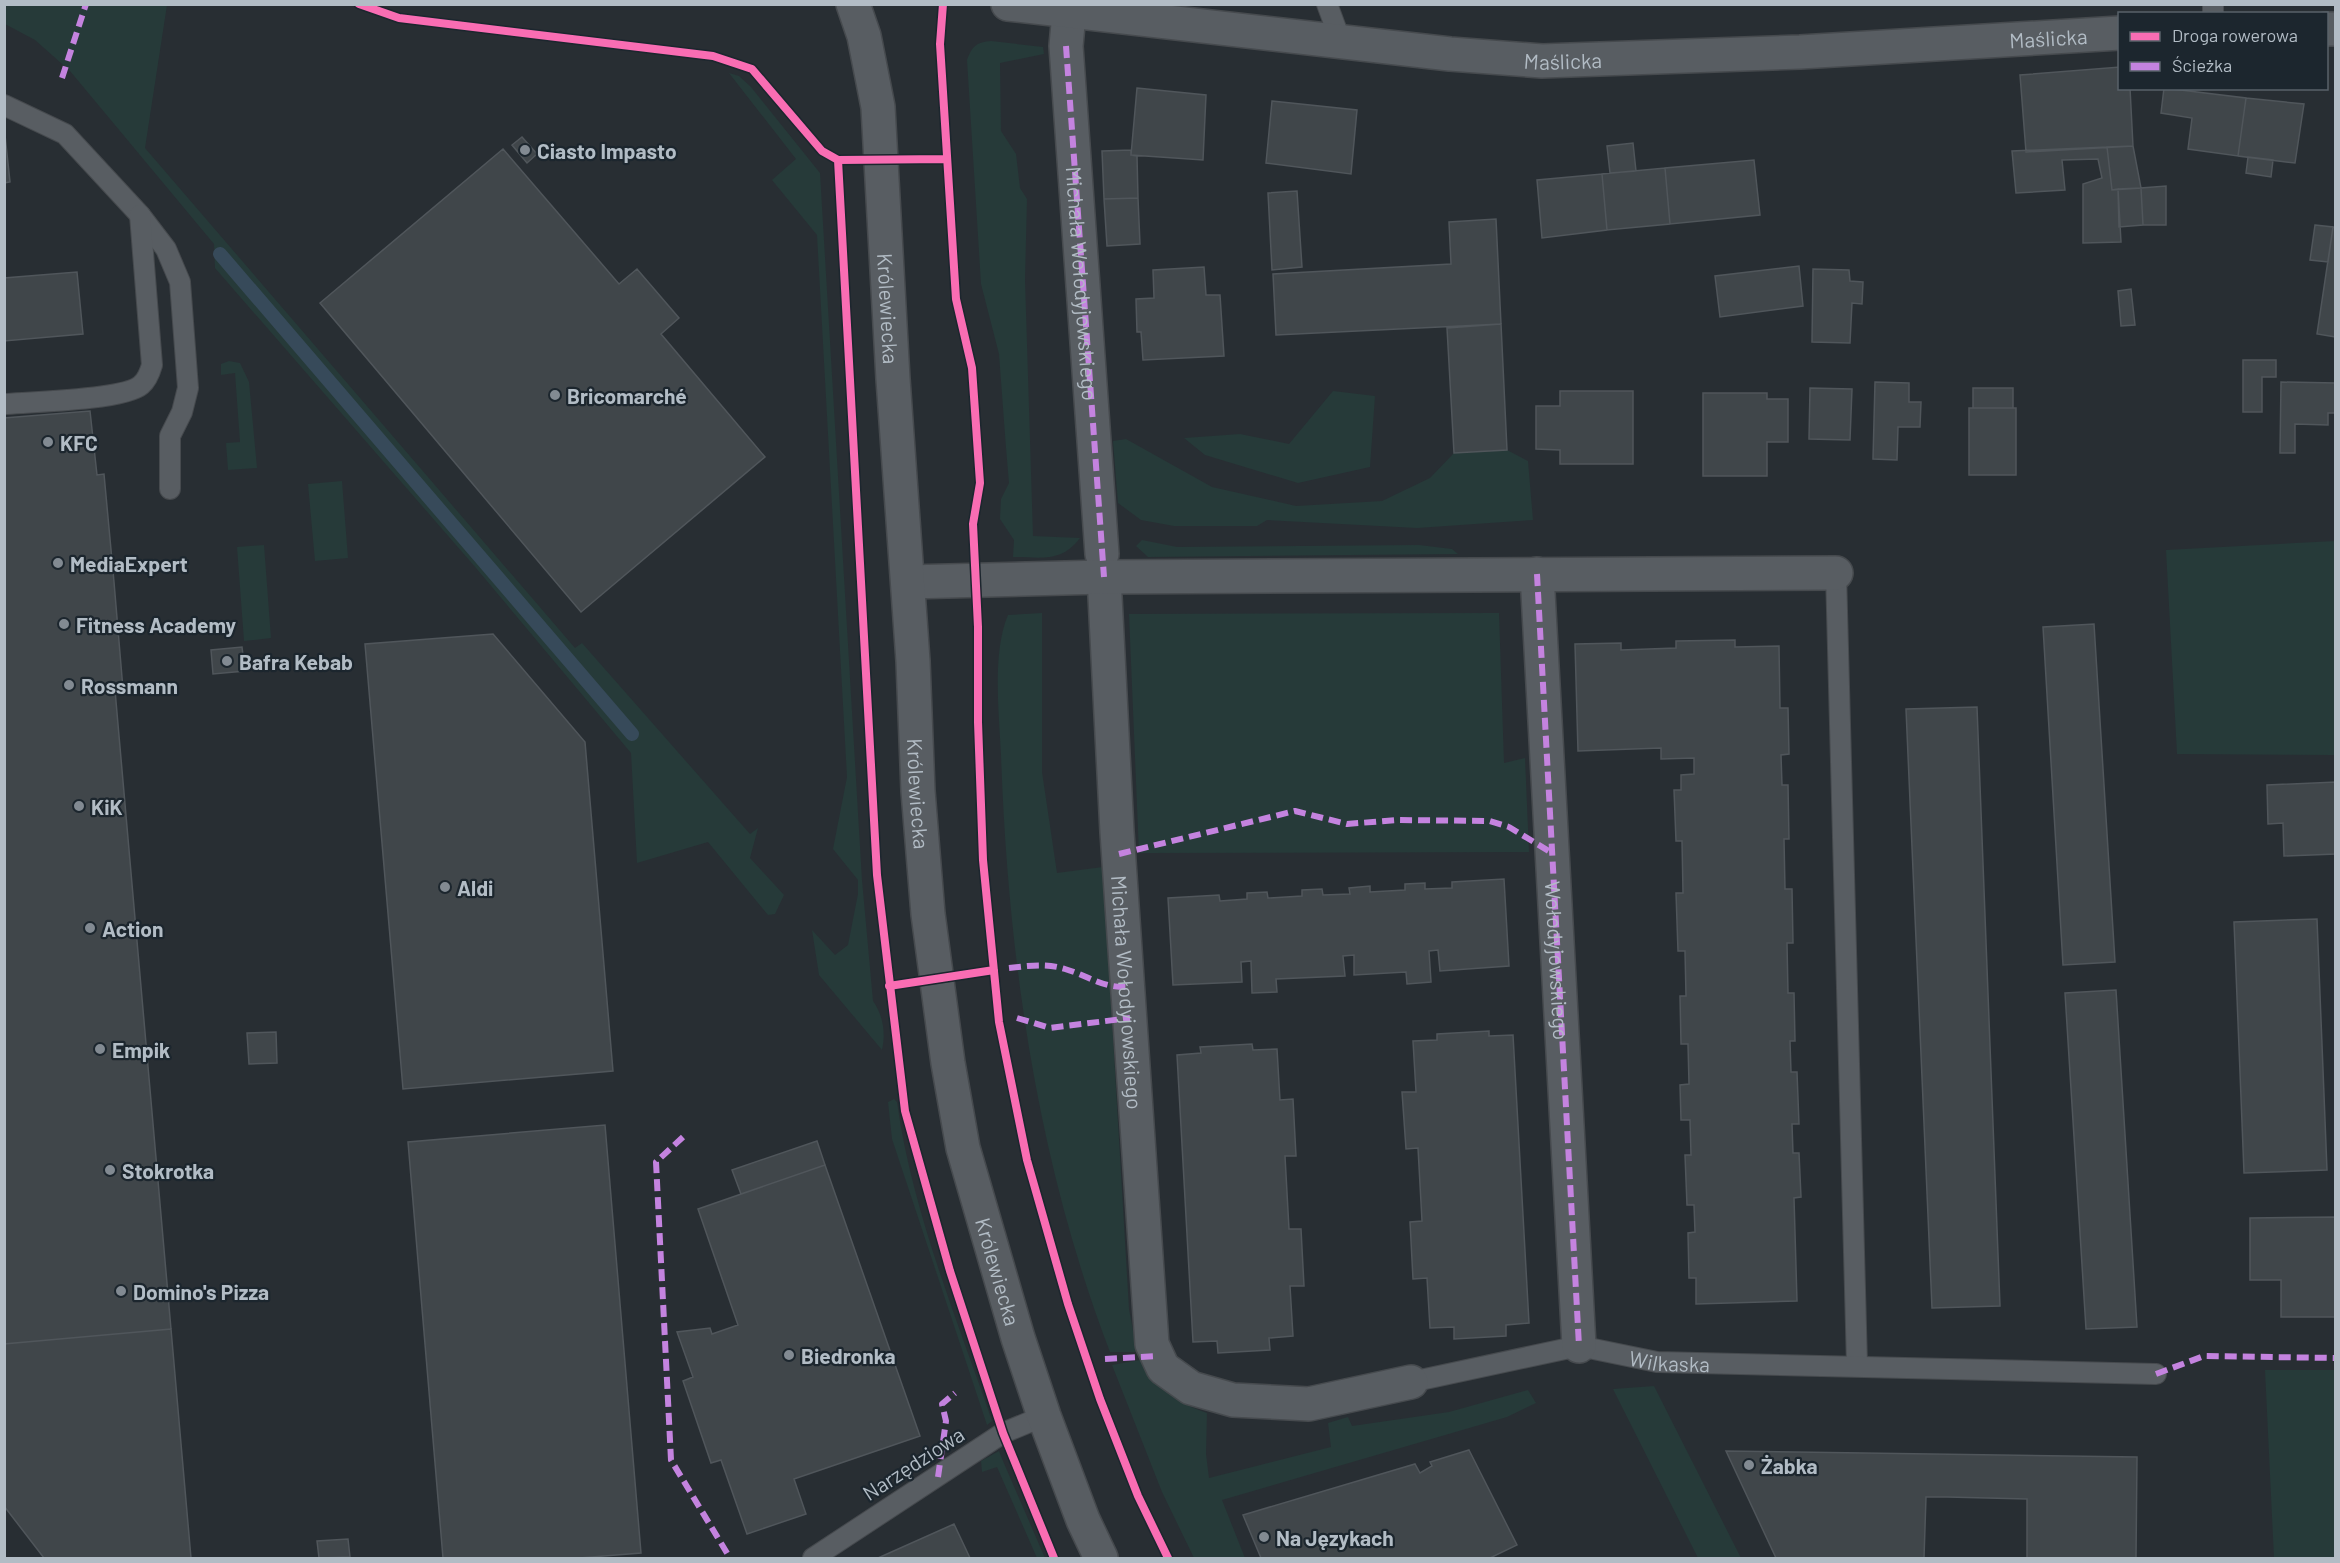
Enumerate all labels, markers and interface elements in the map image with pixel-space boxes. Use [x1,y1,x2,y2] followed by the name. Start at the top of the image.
[2118,12,2328,90] legend
[2009,22,2088,52] street label: Maślicka
[2172,24,2298,46] text: Droga rowerowa
[1523,46,1602,74] street label: Maślicka
[2172,54,2232,76] text: Ścieżka
[537,138,677,163] place label: Ciasto Impasto
[518,143,532,157] marker: Ciasto Impasto
[1062,165,1104,401] street label: Michała Wołodyjowskiego
[874,252,905,365] street label: Królewiecka
[567,383,687,408] place label: Bricomarché
[548,388,562,402] marker: Bricomarché
[60,430,98,455] place label: KFC
[41,435,55,449] marker: KFC
[70,551,188,576] place label: MediaExpert
[51,556,65,570] marker: MediaExpert
[76,612,236,637] place label: Fitness Academy
[57,617,71,631] marker: Fitness Academy
[239,649,353,674] place label: Bafra Kebab
[220,654,234,668] marker: Bafra Kebab
[81,673,178,698] place label: Rossmann
[62,678,76,692] marker: Rossmann
[903,738,935,850] street label: Królewiecka
[91,794,123,819] place label: KiK
[72,799,86,813] marker: KiK
[1107,874,1148,1110] street label: Michała Wołodyjowskiego
[457,875,493,900] place label: Aldi
[438,880,452,894] marker: Aldi
[1541,880,1575,1041] street label: Wołodyjowskiego
[102,916,164,941] place label: Action
[83,921,97,935] marker: Action
[112,1037,170,1062] place label: Empik
[93,1042,107,1056] marker: Empik
[122,1158,214,1183] place label: Stokrotka
[103,1163,117,1177] marker: Stokrotka
[971,1215,1026,1328] street label: Królewiecka
[133,1279,269,1304] place label: Domino's Pizza
[114,1284,128,1298] marker: Domino's Pizza
[801,1343,895,1368] place label: Biedronka
[1627,1344,1710,1376] street label: Wilkaska
[782,1348,796,1362] marker: Biedronka
[858,1421,968,1505] street label: Narzędziowa
[1761,1453,1817,1478] place label: Żabka
[1742,1458,1756,1472] marker: Żabka
[1276,1525,1394,1550] place label: Na Językach
[1257,1530,1271,1544] marker: Na Językach

